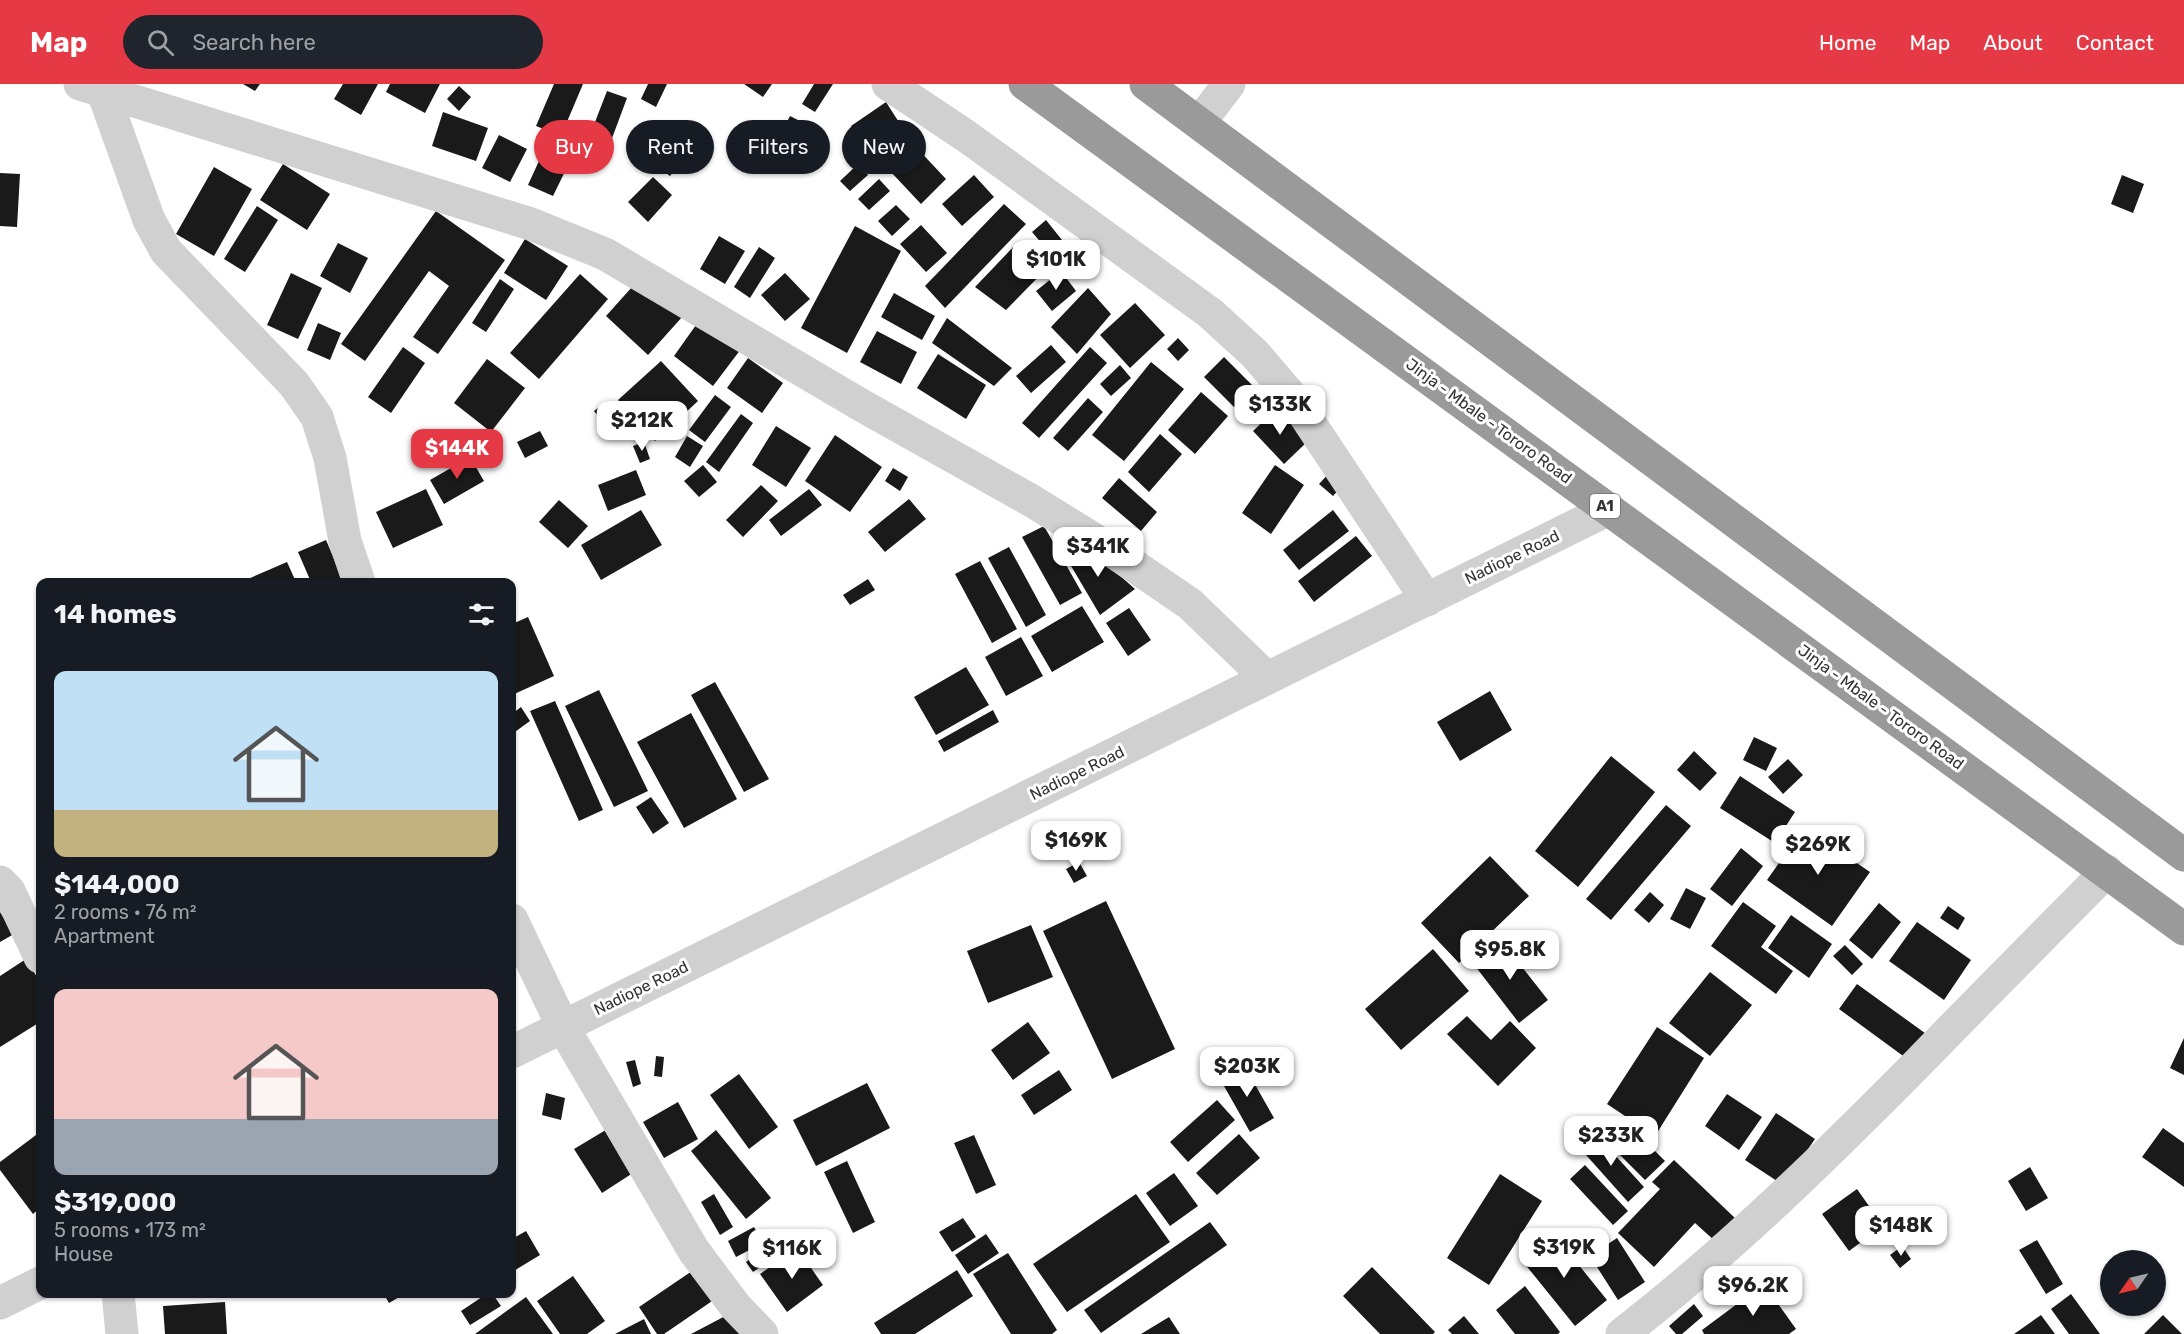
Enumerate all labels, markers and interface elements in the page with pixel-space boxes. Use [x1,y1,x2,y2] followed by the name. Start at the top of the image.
[123,15,543,69] search box
[30,26,87,59] text: Map
[144,26,177,59] icon: search
[192,29,316,56] text: Search here
[1819,30,1876,55] text: Home
[1909,30,1950,55] text: Map
[1983,30,2043,55] text: About
[2076,30,2154,55] text: Contact
[534,120,614,174] chip: Buy
[626,120,714,174] chip: Rent
[726,120,830,174] chip: Filters
[842,120,926,174] chip: New
[1014,240,1098,291] pin: $101K
[1026,247,1086,271] text: $101K
[1402,354,1576,488] street label: Jinja - Mbale - Tororo Road
[1238,385,1322,436] pin: $133K
[1249,392,1311,416] text: $133K
[600,401,684,452] pin: $212K
[611,408,673,432] text: $212K
[415,429,499,480] pin: $144K
[425,436,489,460] text: $144K
[1590,494,1620,518] road number: A1
[1462,526,1562,588] street label: Nadiope Road
[1056,527,1140,578] pin: $341K
[1067,534,1129,558] text: $341K
[465,598,498,631] icon: filters
[54,599,177,630] text: 14 homes
[1794,640,1968,774] street label: Jinja - Mbale - Tororo Road
[222,710,330,818] icon: home
[1027,742,1127,804] street label: Nadiope Road
[1034,821,1118,872] pin: $169K
[1776,825,1860,876] pin: $269K
[1045,828,1107,852] text: $169K
[1785,832,1851,856] text: $269K
[54,869,180,900] text: $144,000
[54,900,197,924] text: 2 rooms · 76 m²
[54,924,155,948] text: Apartment
[1461,930,1559,981] pin: $95.8K
[1474,937,1546,961] text: $95.8K
[591,957,691,1019] street label: Nadiope Road
[222,1028,330,1136] icon: home
[1205,1047,1289,1098] pin: $203K
[1214,1054,1280,1078] text: $203K
[1569,1116,1653,1167] pin: $233K
[1578,1123,1644,1147] text: $233K
[54,1187,176,1218] text: $319,000
[1859,1206,1943,1257] pin: $148K
[1869,1213,1933,1237] text: $148K
[54,1218,206,1242] text: 5 rooms · 173 m²
[1522,1228,1606,1279] pin: $319K
[750,1229,834,1280] pin: $116K
[1533,1235,1595,1259] text: $319K
[762,1236,822,1260] text: $116K
[54,1242,113,1266] text: House
[2100,1250,2166,1316] north arrow
[2100,1250,2166,1316] map controls
[1704,1266,1802,1317] pin: $96.2K
[1717,1273,1789,1297] text: $96.2K

